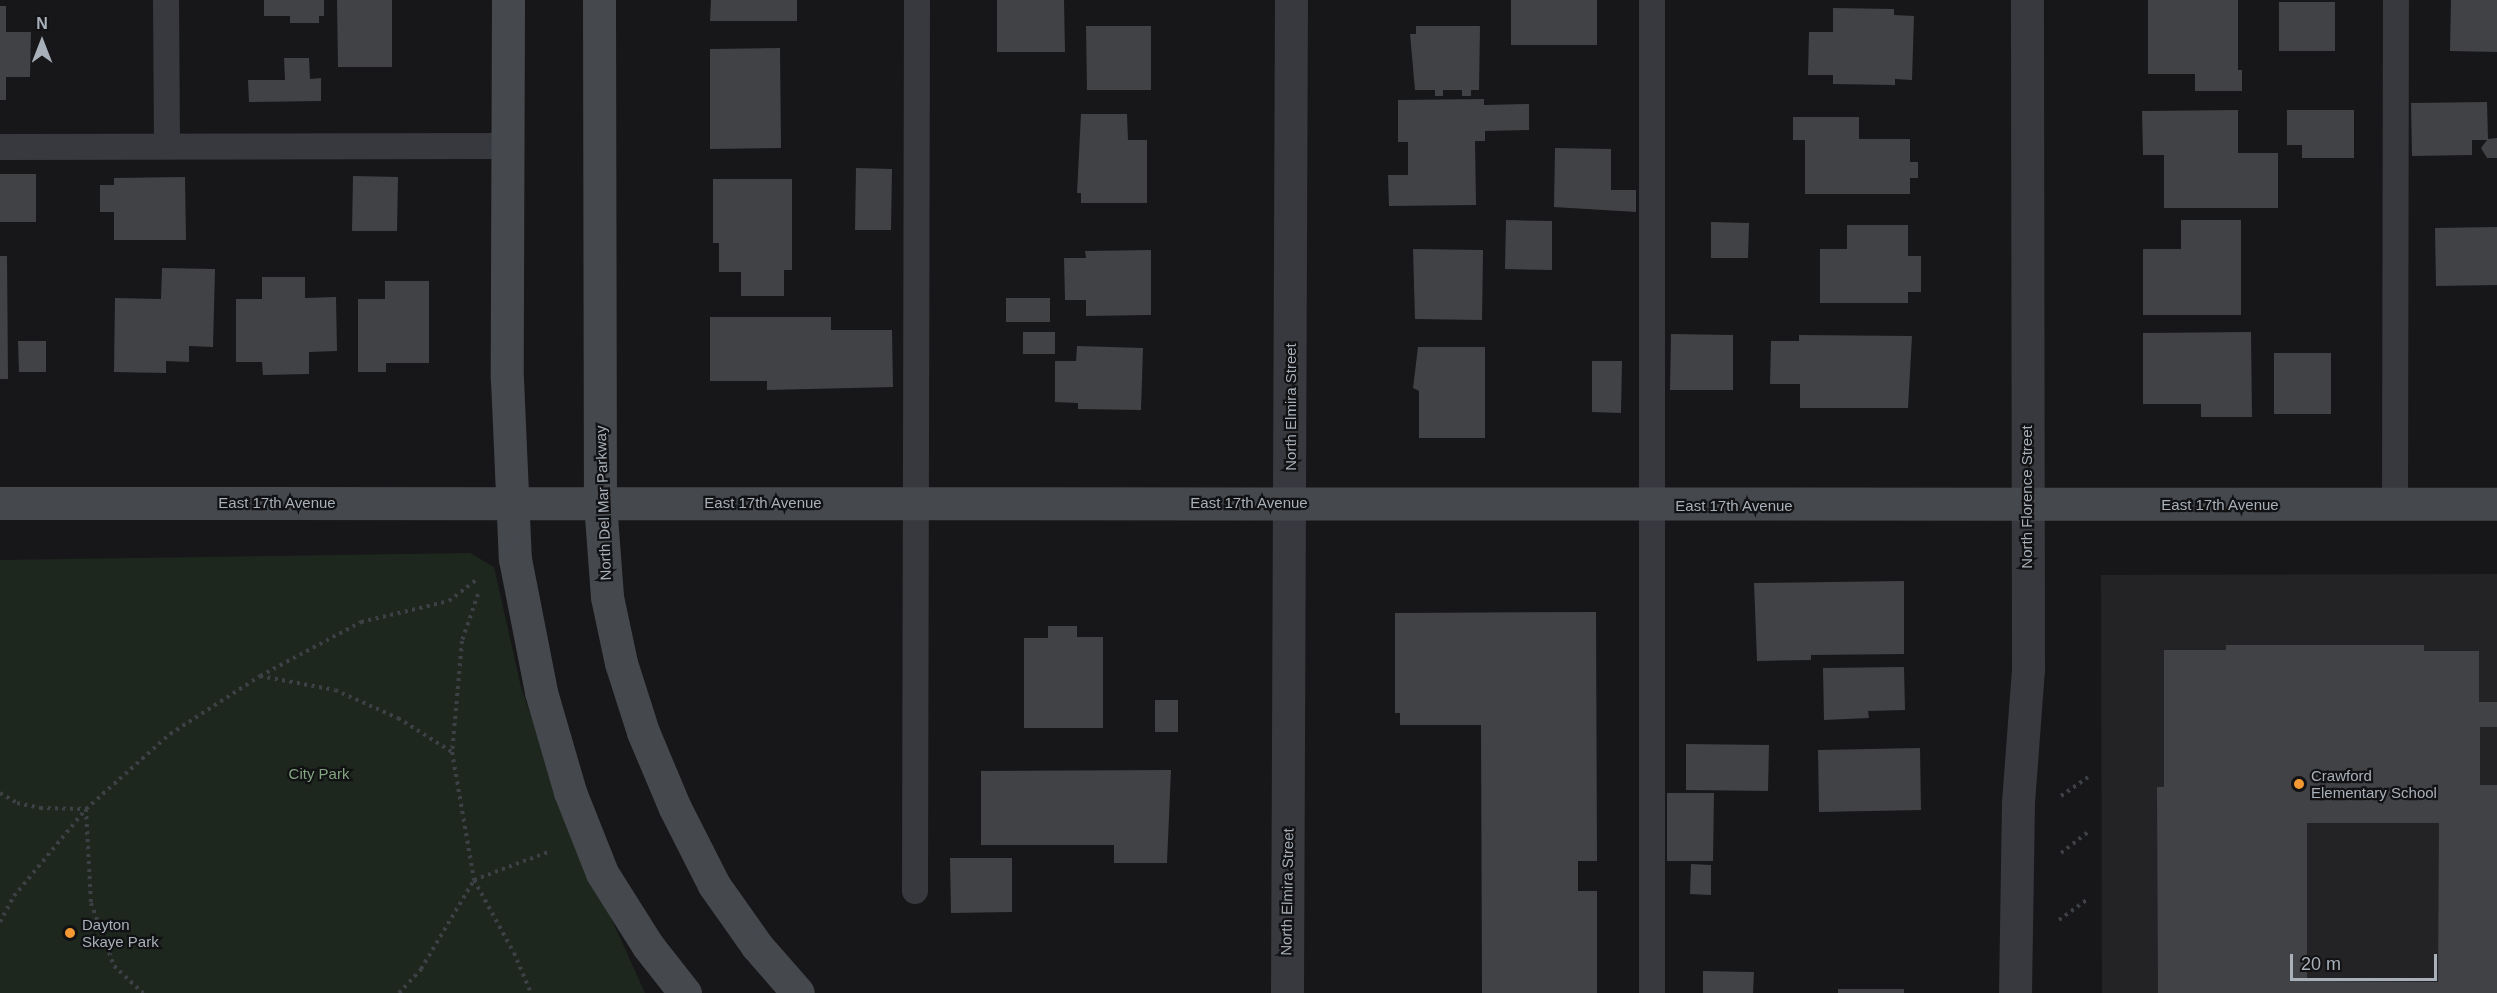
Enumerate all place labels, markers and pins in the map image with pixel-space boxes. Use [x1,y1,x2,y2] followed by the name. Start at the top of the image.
[2311,766,2437,801] place label: Crawford Elementary School
[2292,777,2306,791] marker: Crawford Elementary School
[82,915,159,950] place label: Dayton Skaye Park
[63,926,77,940] marker: Dayton Skaye Park

